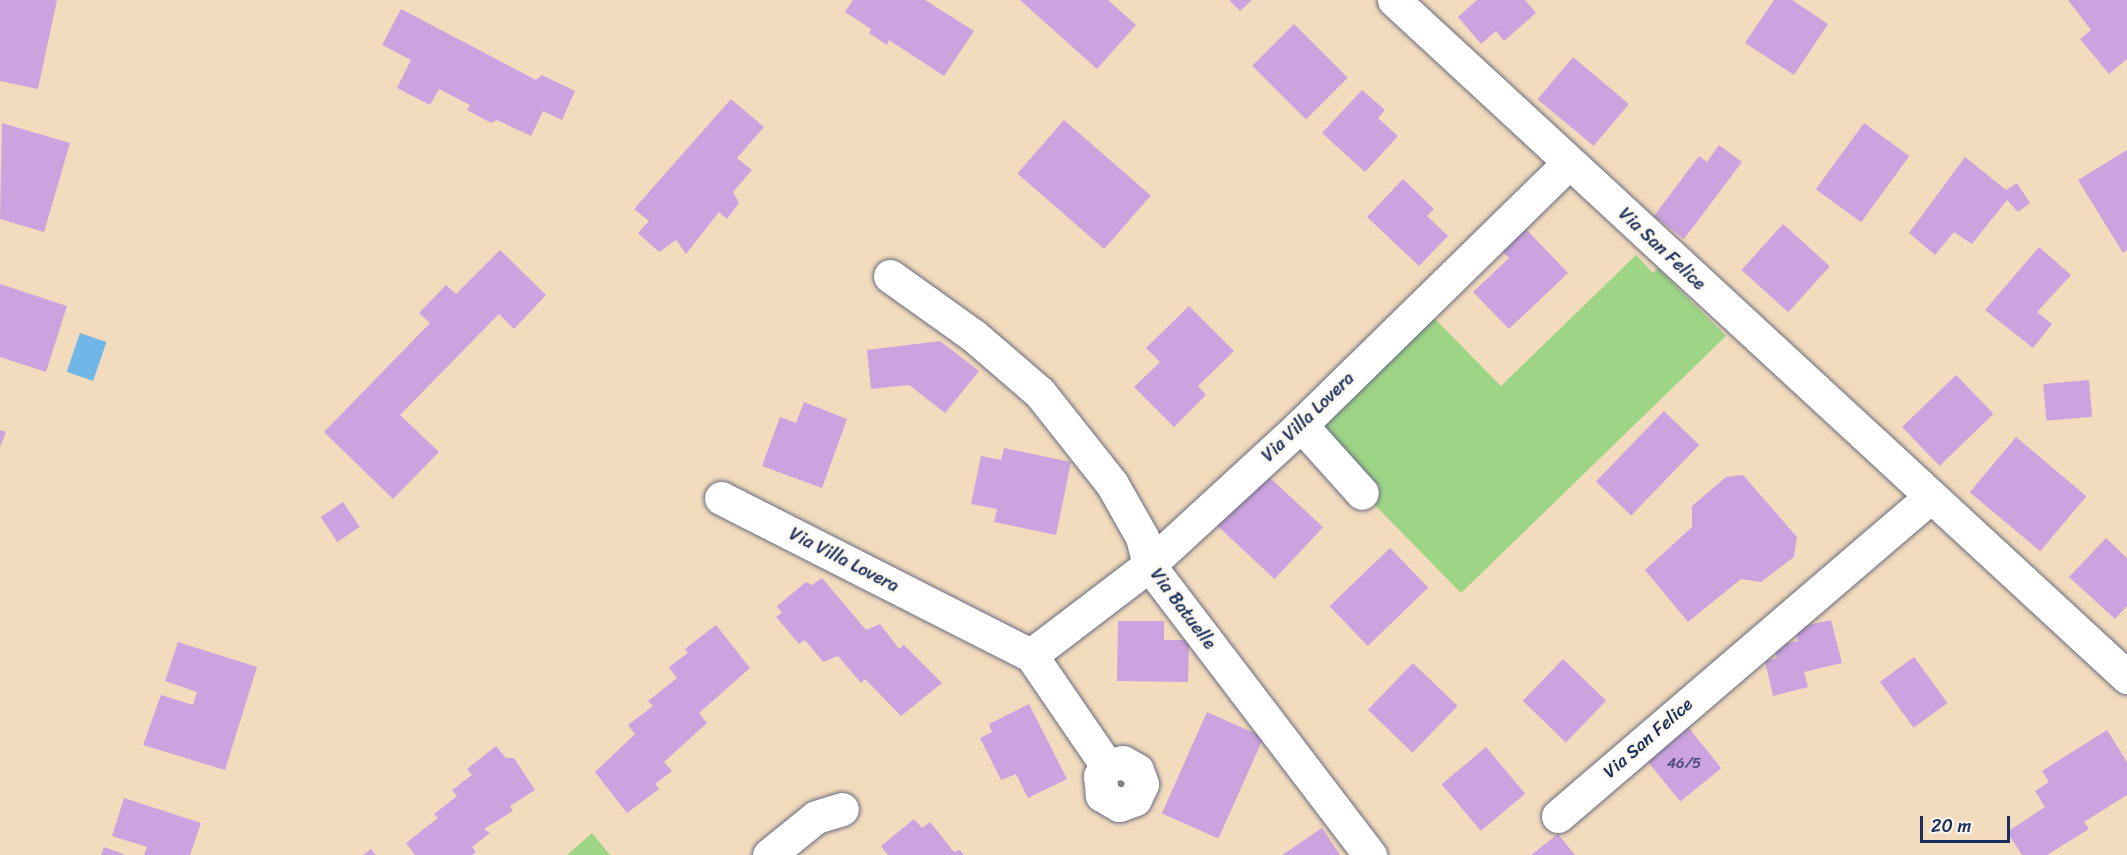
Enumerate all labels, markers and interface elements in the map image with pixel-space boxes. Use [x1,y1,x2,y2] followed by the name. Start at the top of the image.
[1614,203,1710,295] street label: Via San Felice
[1257,367,1359,467] street label: Via Villa Lovera
[785,523,903,597] street label: Via Villa Lovera
[1146,564,1220,654] street label: Via Batuelle
[1599,693,1697,783] street label: Via San Felice
[1667,755,1701,773] house number: 46/5
[1923,804,2013,842] scale bar
[1931,810,1971,842] text: 20 m

